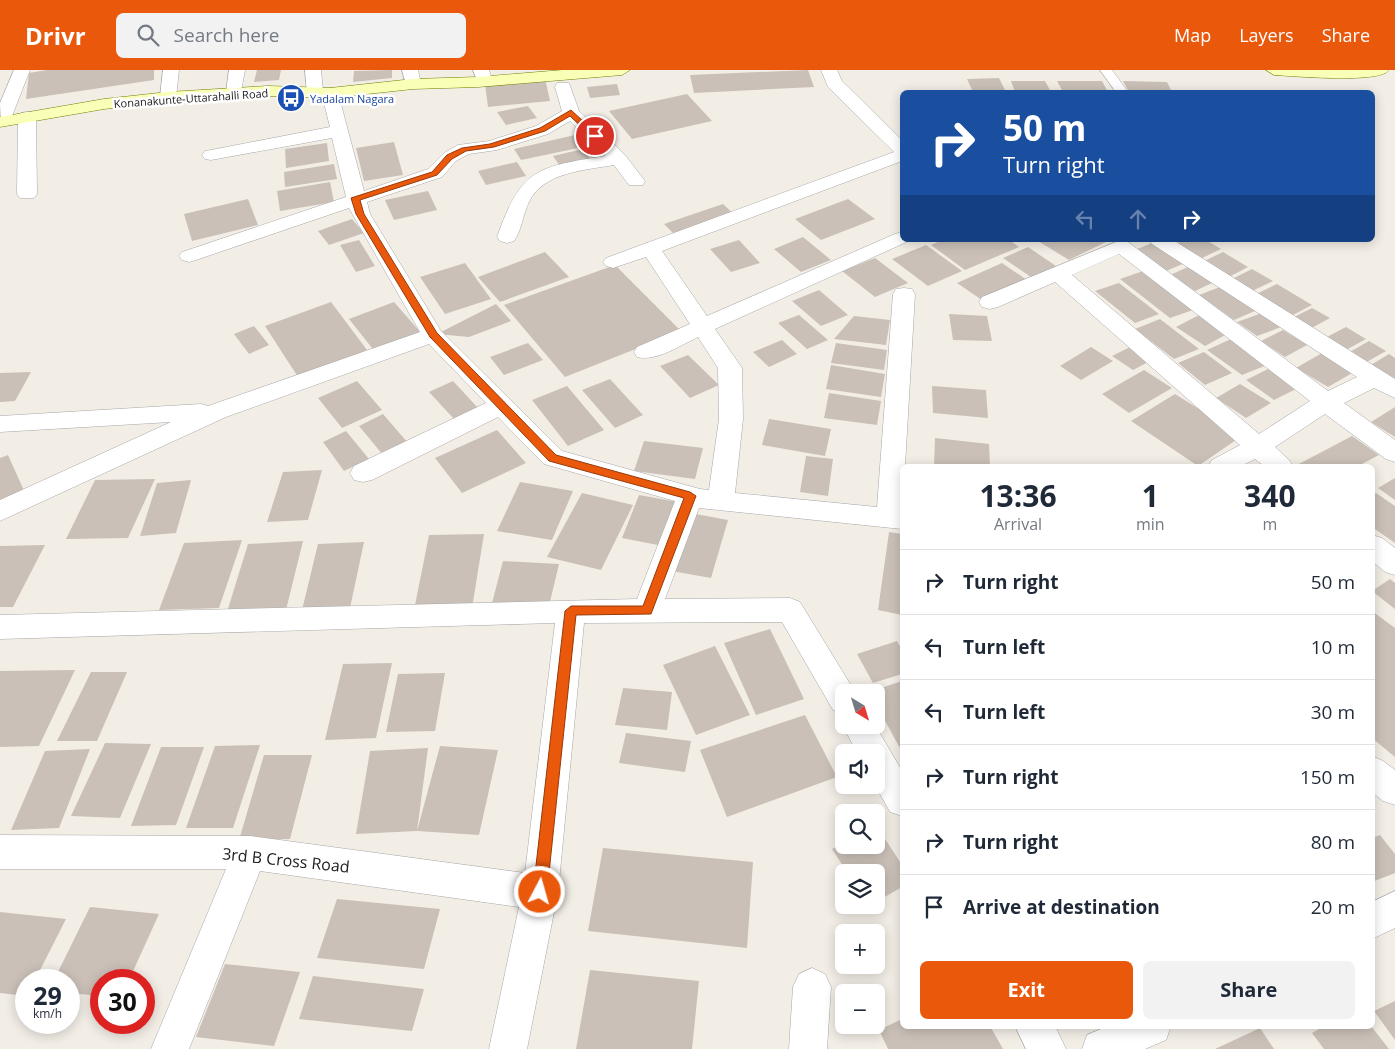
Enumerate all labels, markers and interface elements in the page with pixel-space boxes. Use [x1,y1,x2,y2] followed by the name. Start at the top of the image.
[116,13,466,58] search box
[25,19,86,52] text: Drivr
[134,21,162,49] icon: search
[174,22,279,48] text: Search here
[1174,23,1211,47] text: Map
[1239,23,1294,47] text: Layers
[1322,23,1370,47] text: Share
[276,83,306,113] bus stop icon: Yadalam Nagara
[113,85,269,111] street label: Konanakunte-Uttarahalli Road
[310,91,394,106] place label: Yadalam Nagara
[1003,104,1086,151] text: 50 m
[920,110,985,175] icon: right
[574,115,616,157] pin
[581,122,609,150] icon: arrive
[1003,149,1105,179] text: Turn right
[1071,205,1099,233] icon: left
[1124,205,1152,233] icon: ahead
[1177,205,1205,233] icon: right
[979,475,1057,516] text: 13:36
[1142,475,1159,516] text: 1
[1244,475,1296,516] text: 340
[994,513,1042,535] text: Arrival
[1136,513,1165,535] text: min
[1262,513,1277,535] text: m
[920,568,948,596] icon: right
[963,569,1058,595] text: Turn right
[1311,569,1355,595] text: 50 m
[920,633,948,661] icon: left
[963,634,1045,660] text: Turn left
[1311,634,1355,660] text: 10 m
[835,684,885,734] north arrow
[835,684,885,1034] map controls
[920,698,948,726] icon: left
[963,699,1045,725] text: Turn left
[1311,699,1355,725] text: 30 m
[835,744,885,794] button: sound
[920,763,948,791] icon: right
[963,764,1058,790] text: Turn right
[1300,764,1355,790] text: 150 m
[835,804,885,854] button: search
[920,828,948,856] icon: right
[963,829,1058,855] text: Turn right
[1311,829,1355,855] text: 80 m
[221,842,351,878] street label: 3rd B Cross Road
[835,864,885,914] button: layers
[513,865,565,917] position arrow
[920,893,948,921] icon: arrive
[963,894,1160,920] text: Arrive at destination
[1311,894,1355,920] text: 20 m
[835,924,885,974] button: +
[920,961,1133,1019] button: Exit
[1143,961,1355,1019] button: Share
[90,969,155,1034] speed limit sign: 30
[33,978,62,1012] text: 29
[835,984,885,1034] button: −
[33,1005,62,1022] text: km/h

